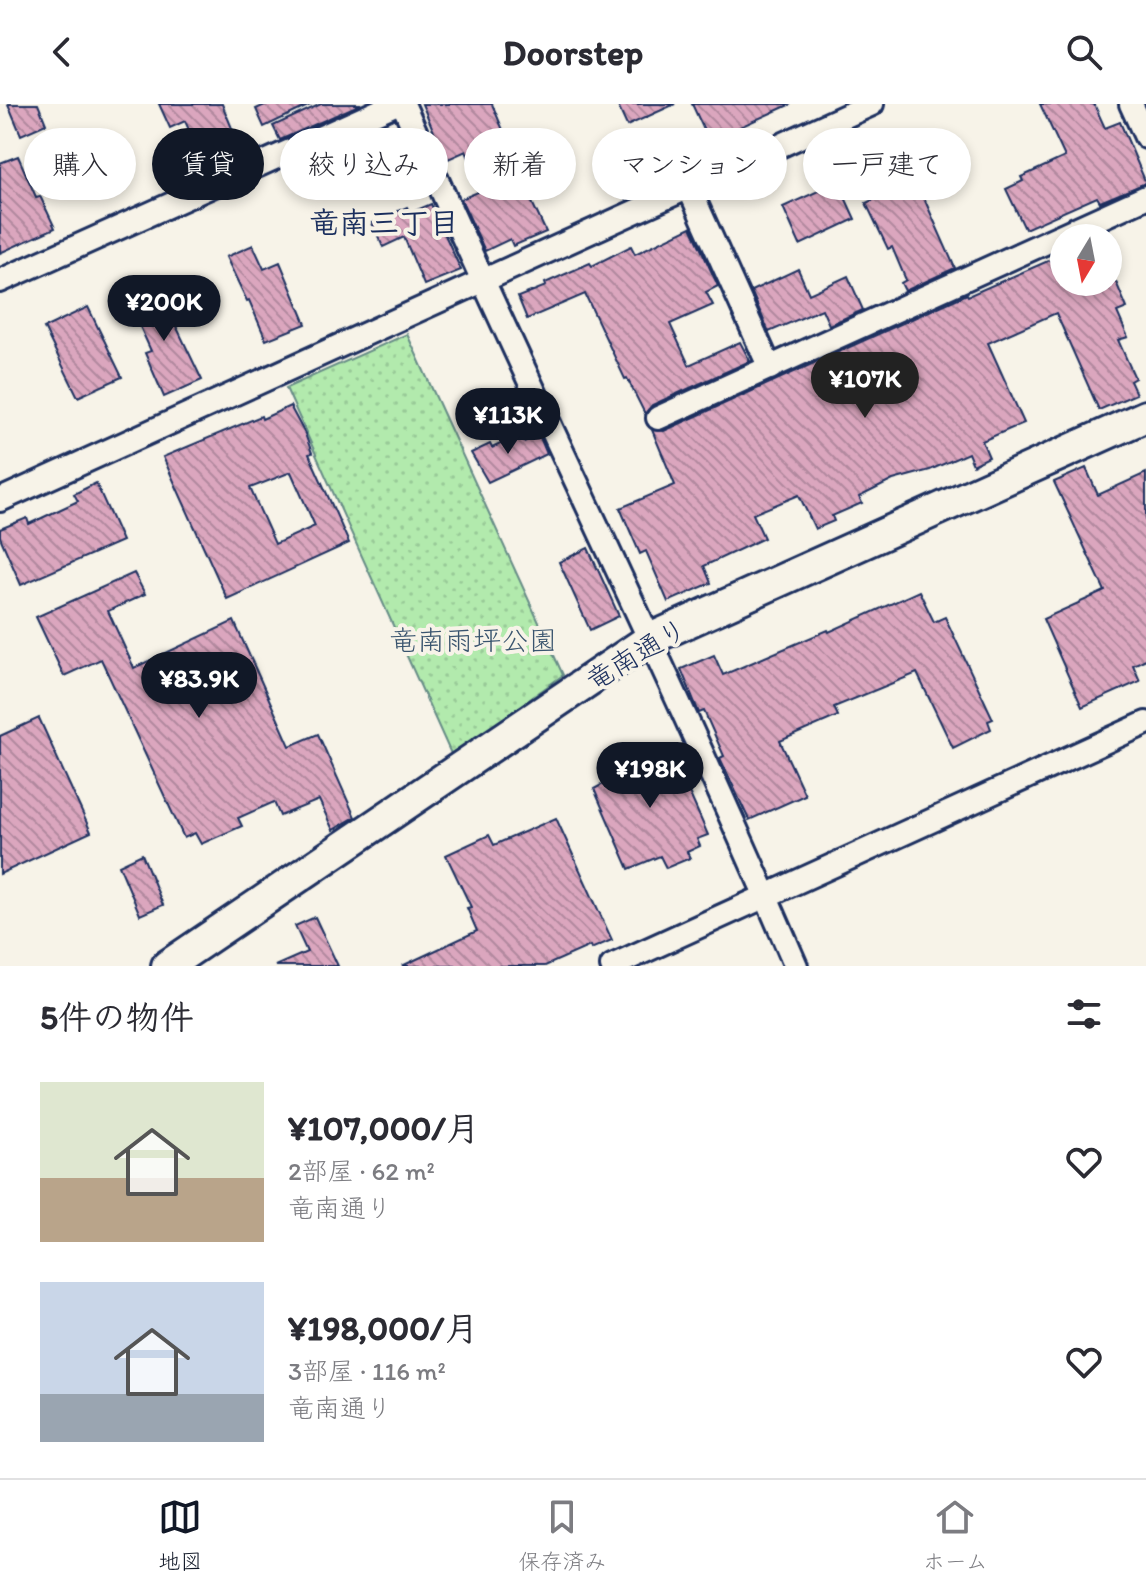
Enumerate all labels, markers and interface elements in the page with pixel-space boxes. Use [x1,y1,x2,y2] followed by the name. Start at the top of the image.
[40,30,84,74] icon: back
[1062,30,1106,74] icon: search
[503,31,643,74] text: Doorstep
[24,128,136,200] chip: 購入
[152,128,264,200] chip: 賃貸
[280,128,448,200] chip: 絞り込み
[464,128,576,200] chip: 新着
[592,128,787,200] chip: マンション
[803,128,971,200] chip: 一戸建て
[309,204,459,241] district label: 竜南三丁目
[1050,224,1122,296] north arrow
[1050,224,1122,296] map controls
[108,275,220,343] pin: ¥200K
[126,285,202,317] text: ¥200K
[809,352,921,420] pin: ¥107K
[829,362,901,394] text: ¥107K
[452,388,564,456] pin: ¥113K
[473,398,543,430] text: ¥113K
[579,611,693,697] street label: 竜南通り
[389,623,557,657] park label: 竜南雨坪公園
[134,652,264,720] pin: ¥83.9K
[159,662,239,694] text: ¥83.9K
[594,742,706,810] pin: ¥198K
[614,752,686,784] text: ¥198K
[1062,992,1106,1036] icon: filters
[40,997,194,1038] text: 5件の物件
[288,1108,480,1149] text: ¥107,000/月
[104,1114,200,1210] icon: home
[1062,1140,1106,1184] icon: heart
[288,1155,435,1187] text: 2部屋 · 62 m²
[288,1192,392,1224] text: 竜南通り
[288,1308,478,1349] text: ¥198,000/月
[104,1314,200,1410] icon: home
[1062,1340,1106,1384] icon: heart
[288,1355,446,1387] text: 3部屋 · 116 m²
[288,1392,392,1424] text: 竜南通り
[158,1495,202,1575] tab: 地図
[518,1495,606,1575] tab: 保存済み
[923,1495,988,1575] tab: ホーム

